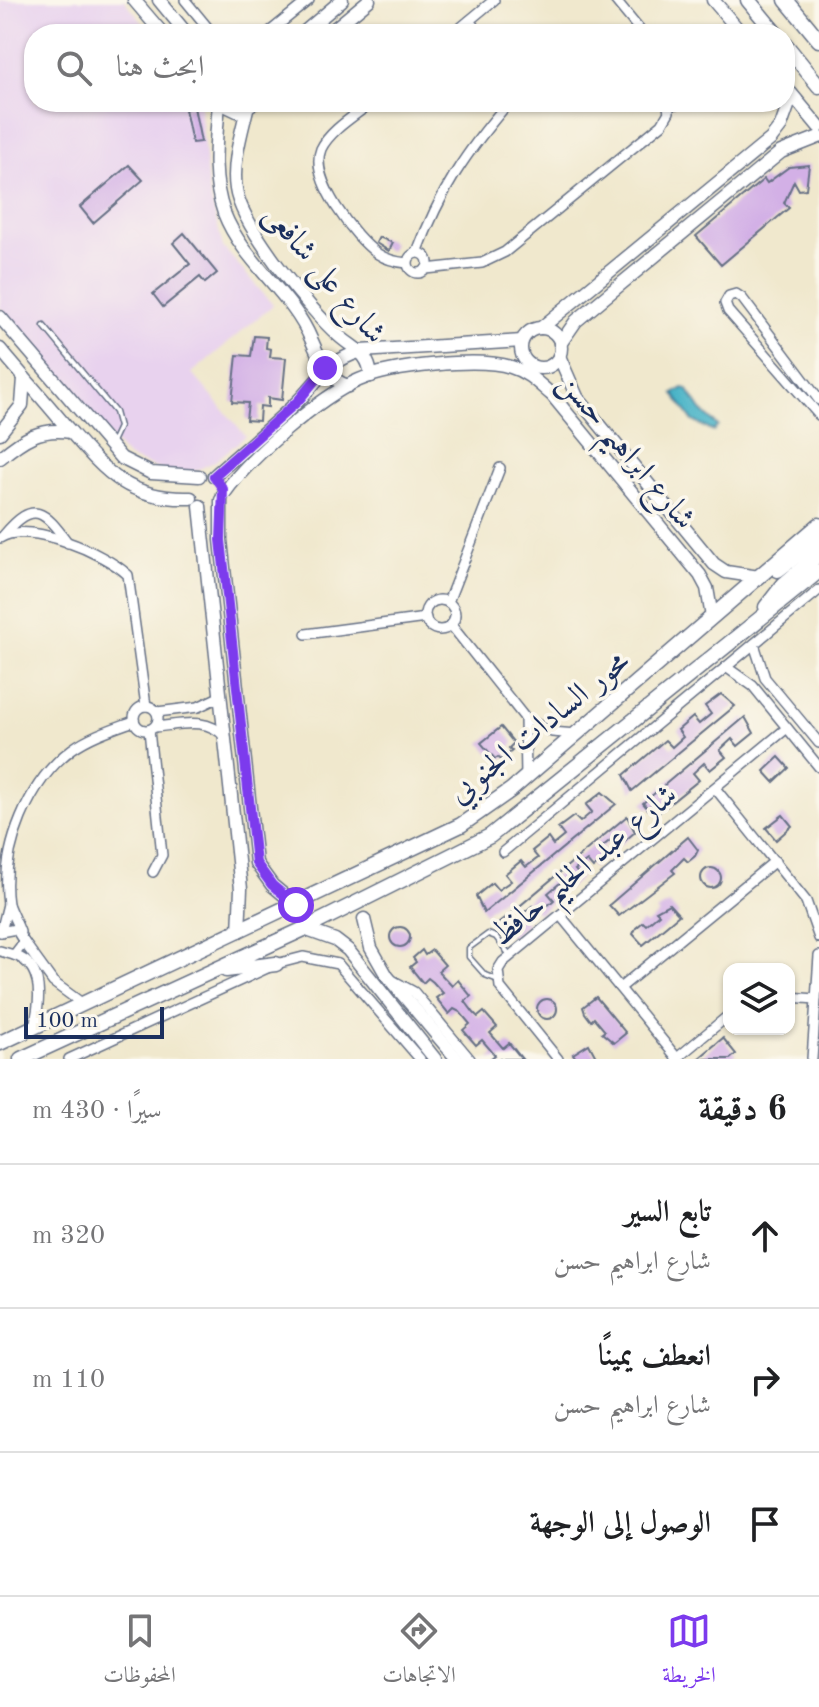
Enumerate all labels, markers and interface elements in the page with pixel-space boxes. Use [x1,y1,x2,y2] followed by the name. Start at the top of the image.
[24,24,795,112] search box
[52,46,96,90] icon: search
[116,53,204,83] text: ابحث هنا
[251,199,391,356] street label: شارع على شافعى
[307,350,343,386] route end
[541,367,700,545] street label: شارع ابراهيم حسن
[443,646,641,816] street label: محور السادات الجنوبي
[485,779,692,963] street label: شارع عبد الحليم حافظ
[278,887,314,923] route start
[723,963,795,1035] map controls
[723,963,795,1035] button: layers
[24,1003,164,1039] scale bar
[36,1010,98,1032] text: 100 m
[698,1093,787,1127] text: 6 دقيقة
[32,1098,162,1124] text: سيرًا · 430 m
[624,1198,711,1228] text: تابع السير
[743,1214,787,1258] icon: ahead
[32,1223,105,1249] text: 320 m
[554,1249,711,1275] text: شارع ابراهيم حسن
[598,1342,711,1372] text: انعطف يمينًا
[743,1358,787,1402] icon: right
[32,1367,105,1393] text: 110 m
[554,1393,711,1419] text: شارع ابراهيم حسن
[743,1502,787,1546] icon: arrive
[530,1509,711,1539] text: الوصول إلى الوجهة
[103,1609,176,1696] tab: المحفوظات
[382,1609,456,1696] tab: الاتجاهات
[662,1609,716,1696] tab: الخريطة

